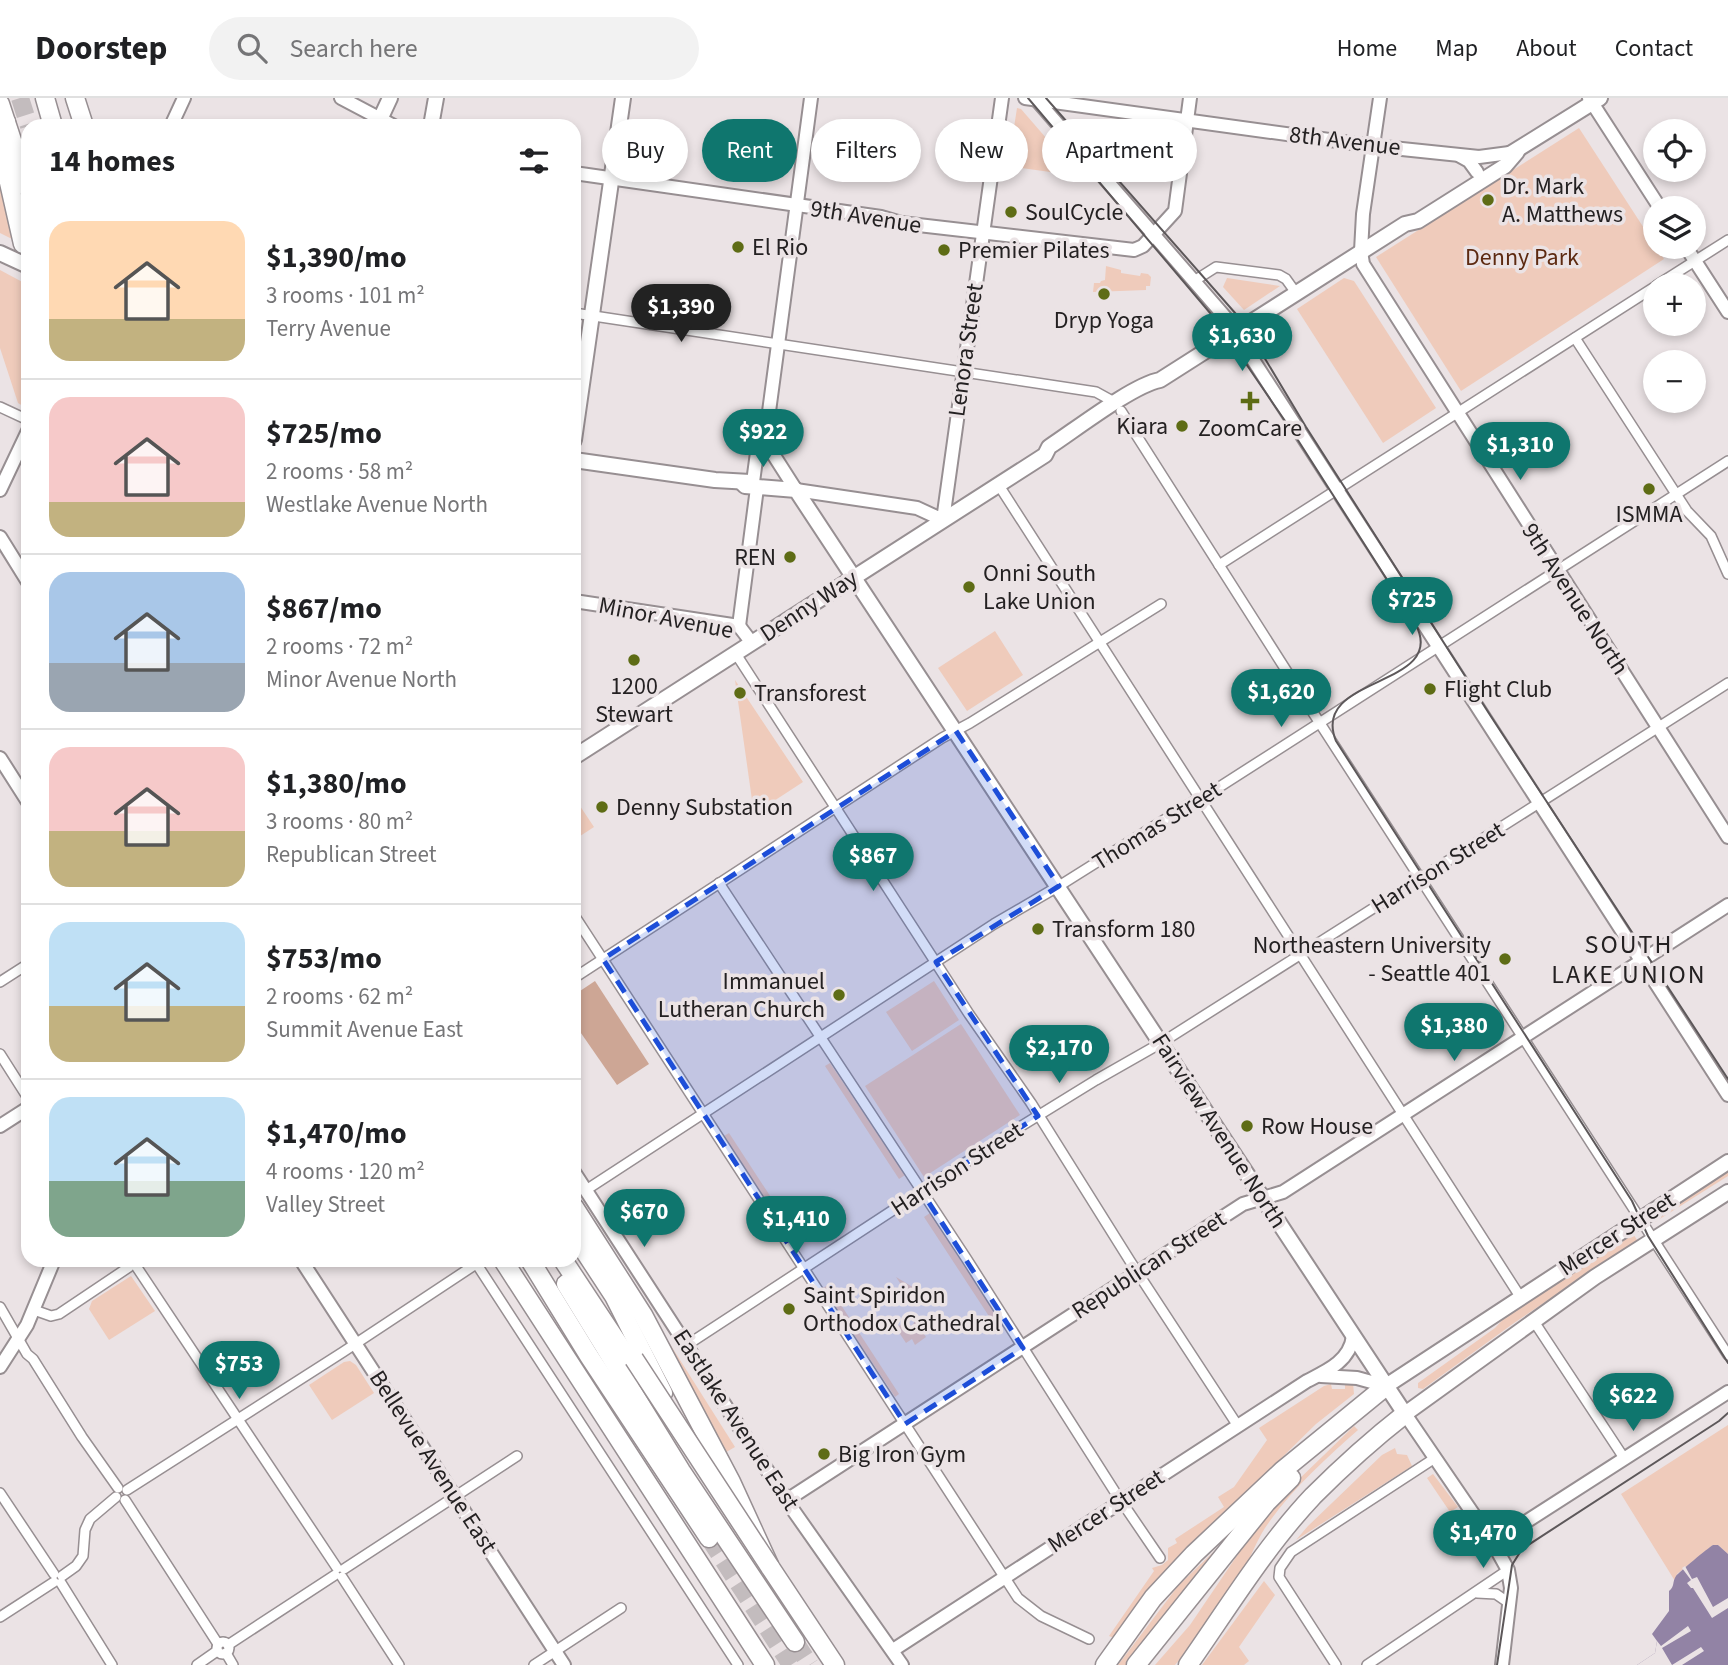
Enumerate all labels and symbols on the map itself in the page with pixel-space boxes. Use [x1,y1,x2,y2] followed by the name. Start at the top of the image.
[1287,117,1403,165] street label: 8th Avenue
[1502,169,1623,232] place label: Dr. Mark A. Matthews
[808,191,924,243] street label: 9th Avenue
[1480,192,1496,208] marker: Dr. Mark A. Matthews
[1025,195,1123,230] place label: SoulCycle
[1003,204,1019,220] marker: SoulCycle
[752,230,808,265] place label: El Rio
[958,233,1110,268] place label: Premier Pilates
[730,239,746,255] marker: El Rio
[1465,240,1579,275] park label: Denny Park
[936,242,952,258] marker: Premier Pilates
[939,281,993,419] street label: Lenora Street
[624,285,738,344] pin: $1,390
[1096,286,1112,302] marker: Dryp Yoga
[1054,303,1154,338] place label: Dryp Yoga
[1185,314,1299,373] pin: $1,630
[1240,391,1260,411] marker: ZoomCare
[1116,409,1168,444] place label: Kiara
[722,410,804,469] pin: $922
[1198,411,1302,446] place label: ZoomCare
[1174,418,1190,434] marker: Kiara
[1463,422,1577,482] pin: $1,310
[1641,481,1657,497] marker: ISMMA
[1615,497,1683,532] place label: ISMMA
[1513,516,1637,682] street label: 9th Avenue North
[734,540,776,575] place label: REN
[782,549,798,565] marker: REN
[983,556,1096,619] place label: Onni South Lake Union
[753,561,865,651] street label: Denny Way
[1371,578,1453,637] pin: $725
[961,579,977,595] marker: Onni South Lake Union
[596,588,736,648] street label: Minor Avenue
[626,652,642,668] marker: 1200 Stewart
[595,669,673,732] place label: 1200 Stewart
[1224,670,1338,729] pin: $1,620
[1444,672,1552,707] place label: Flight Club
[754,676,866,711] place label: Transforest
[1422,681,1438,697] marker: Flight Club
[732,685,748,701] marker: Transforest
[1086,772,1228,880] street label: Thomas Street
[616,790,793,825] place label: Denny Substation
[594,799,610,815] marker: Denny Substation
[1365,813,1511,923] street label: Harrison Street
[832,834,914,893] pin: $867
[1052,912,1195,947] place label: Transform 180
[1030,921,1046,937] marker: Transform 180
[1551,926,1707,993] district label: SOUTH LAKE UNION
[1253,928,1491,991] place label: Northeastern University - Seattle 401
[1497,951,1513,967] marker: Northeastern University - Seattle 401
[658,964,825,1027] place label: Immanuel Lutheran Church
[831,987,847,1003] marker: Immanuel Lutheran Church
[1397,1004,1511,1063] pin: $1,380
[1002,1026,1116,1085] pin: $2,170
[1143,1027,1295,1235] street label: Fairview Avenue North
[1261,1109,1373,1144] place label: Row House
[884,1113,1030,1225] street label: Harrison Street
[1239,1118,1255,1134] marker: Row House
[1552,1183,1682,1285] street label: Mercer Street
[603,1190,685,1249] pin: $670
[739,1196,853,1256] pin: $1,410
[1065,1202,1233,1328] street label: Republican Street
[803,1278,1001,1341] place label: Saint Spiridon Orthodox Cathedral
[781,1301,797,1317] marker: Saint Spiridon Orthodox Cathedral
[664,1322,808,1518] street label: Eastlake Avenue East
[198,1342,280,1401] pin: $753
[360,1363,506,1561] street label: Bellevue Avenue East
[1592,1374,1674,1433] pin: $622
[838,1437,966,1472] place label: Big Iron Gym
[816,1446,832,1462] marker: Big Iron Gym
[1041,1460,1171,1562] street label: Mercer Street
[1426,1510,1540,1570] pin: $1,470

